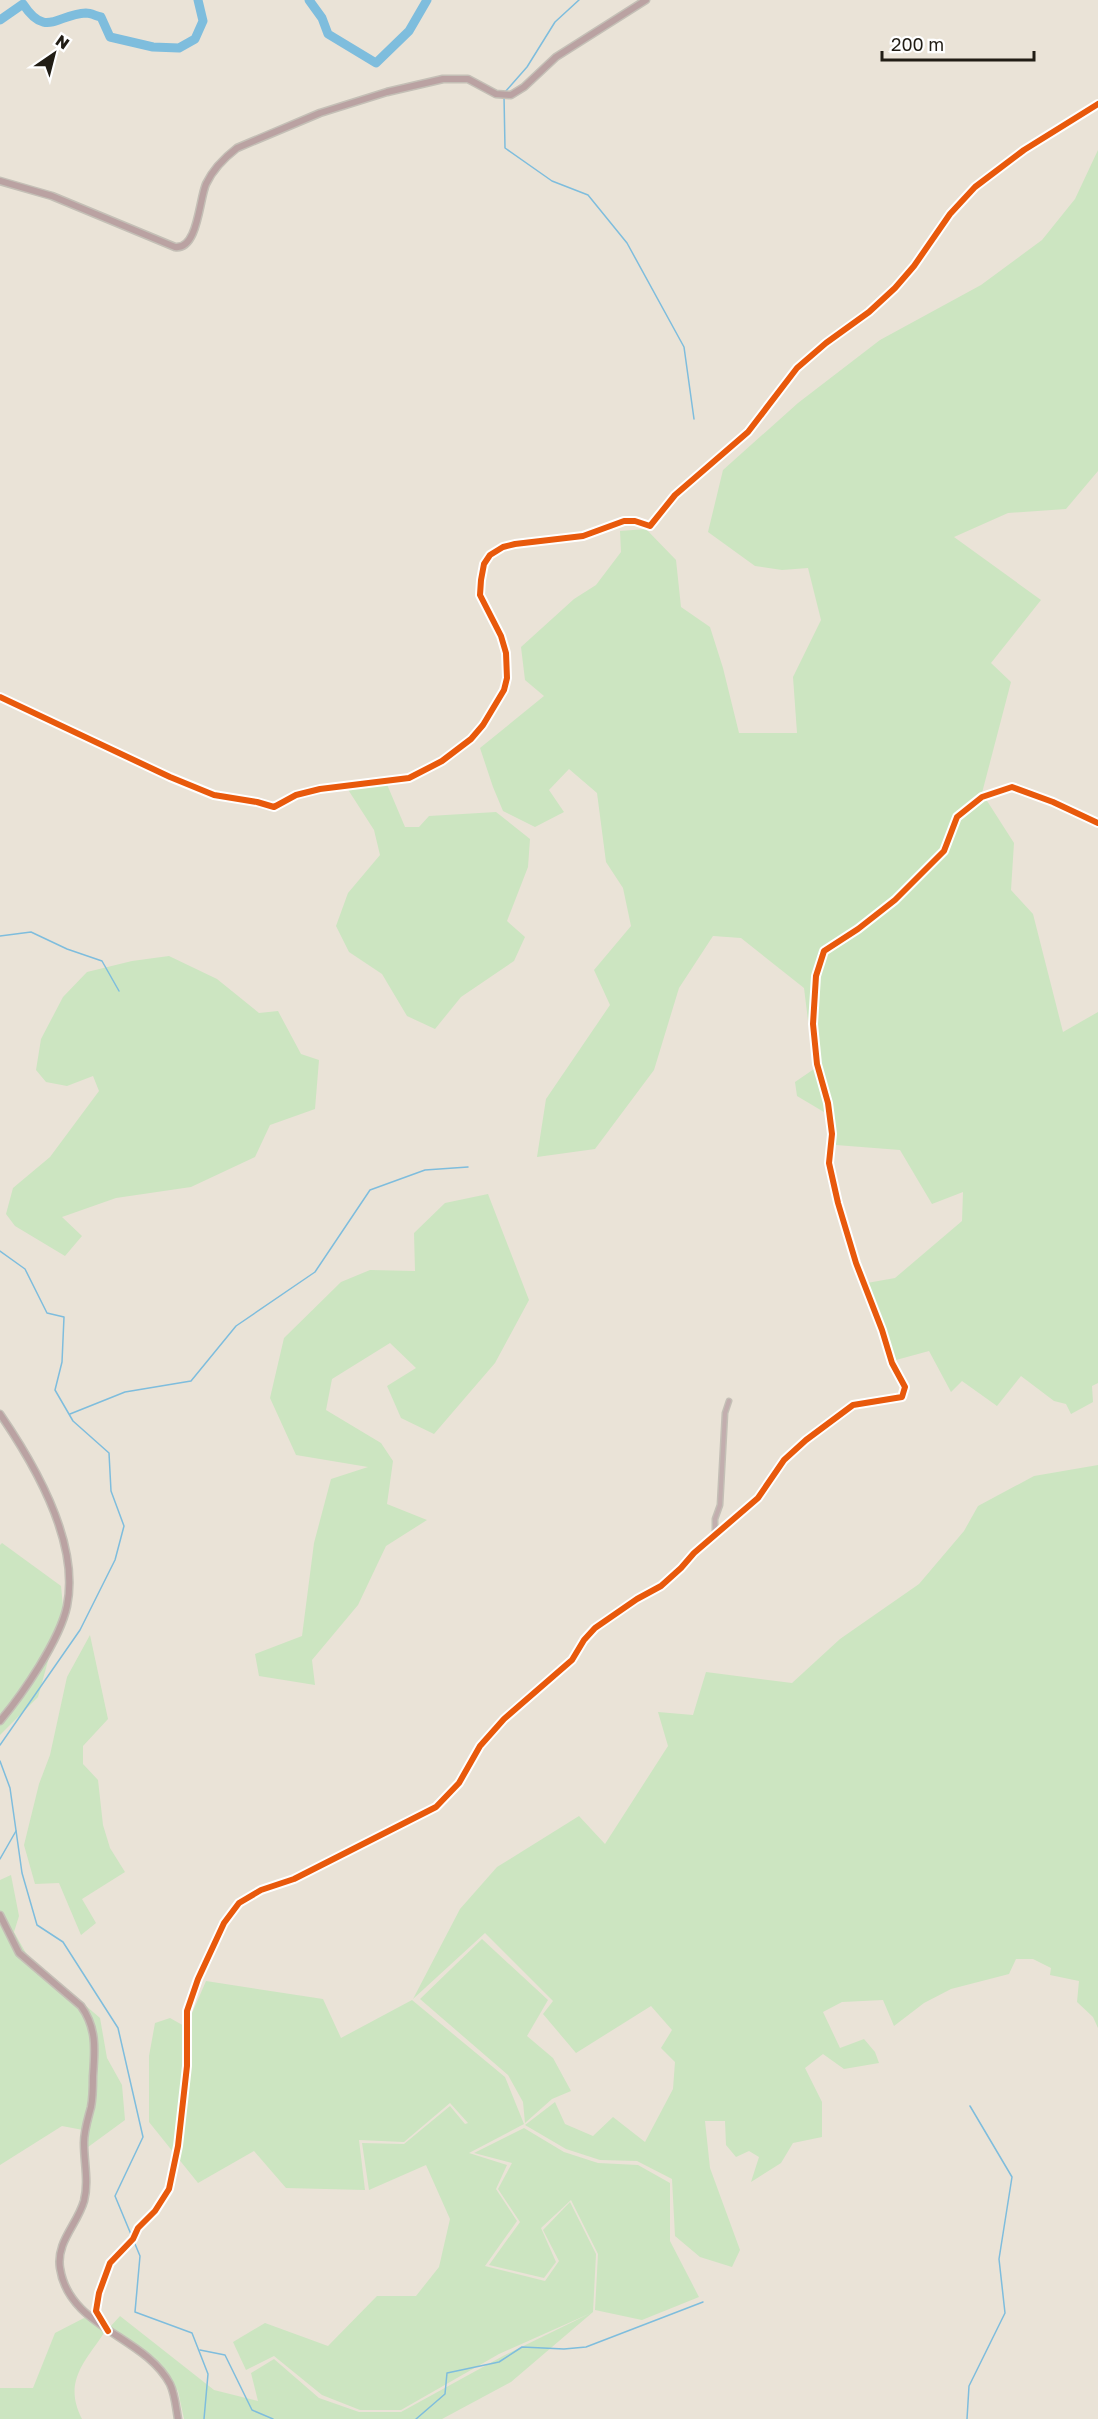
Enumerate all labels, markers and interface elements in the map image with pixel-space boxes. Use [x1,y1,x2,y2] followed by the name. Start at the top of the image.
[24,24,84,84] north arrow
[882,24,1034,62] scale bar
[52,30,73,53] text: N
[891,33,944,55] text: 200 m

